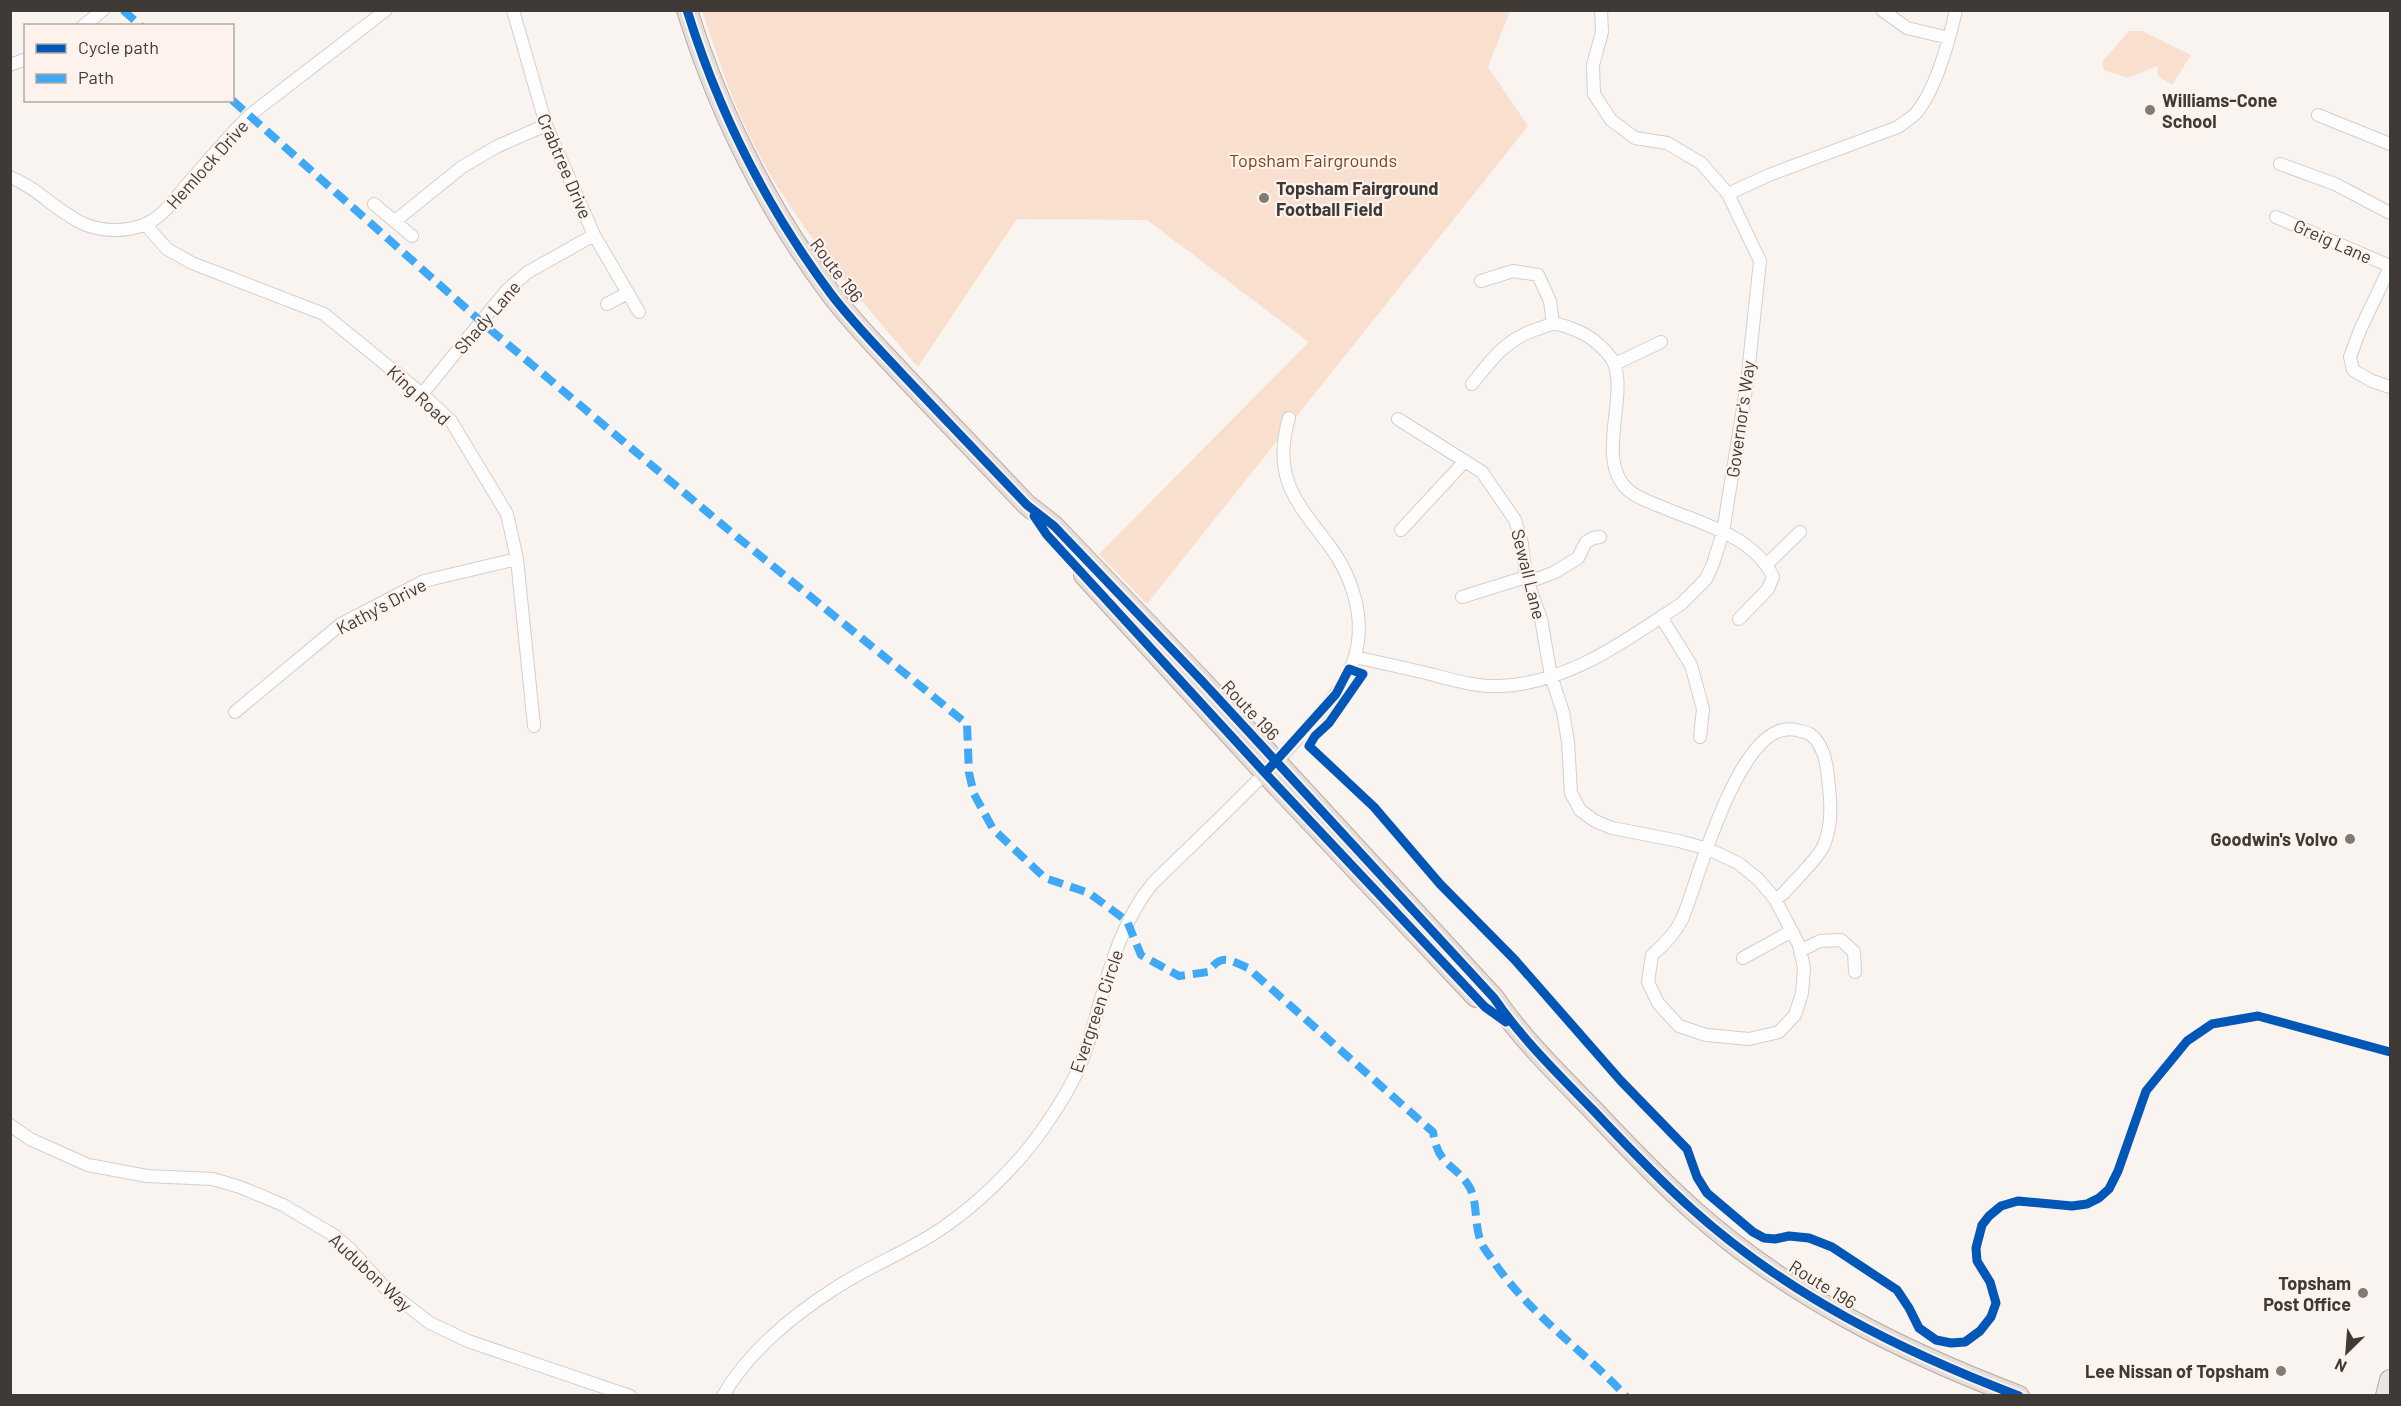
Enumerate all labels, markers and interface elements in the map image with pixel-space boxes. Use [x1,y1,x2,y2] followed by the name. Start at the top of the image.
[24,24,234,102] legend
[78,36,159,58] text: Cycle path
[78,66,114,88] text: Path
[2162,89,2277,132] place label: Williams-Cone School
[2143,103,2157,117] marker: Williams-Cone School
[533,110,597,222] street label: Crabtree Drive
[161,115,253,213] street label: Hemlock Drive
[1229,149,1397,171] park label: Topsham Fairgrounds
[1276,177,1439,220] place label: Topsham Fairground Football Field
[1257,191,1271,205] marker: Topsham Fairground Football Field
[2290,214,2376,268] street label: Greig Lane
[806,233,868,307] street label: Route 196
[449,276,525,358] street label: Shady Lane
[1721,359,1759,479] street label: Governor's Way
[383,360,455,430] street label: King Road
[1507,527,1551,621] street label: Sewall Lane
[332,573,430,639] street label: Kathy's Drive
[1217,675,1285,745] street label: Route 196
[2210,828,2338,850] place label: Goodwin's Volvo
[2343,832,2357,846] marker: Goodwin's Volvo
[1065,947,1127,1075] street label: Evergreen Circle
[325,1228,417,1316] street label: Audubon Way
[1785,1255,1861,1313] street label: Route 196
[2263,1272,2351,1315] place label: Topsham Post Office
[2356,1286,2370,1300] marker: Topsham Post Office
[2317,1322,2377,1382] north arrow
[2332,1355,2349,1377] text: N
[2085,1360,2269,1382] place label: Lee Nissan of Topsham
[2274,1364,2288,1378] marker: Lee Nissan of Topsham

